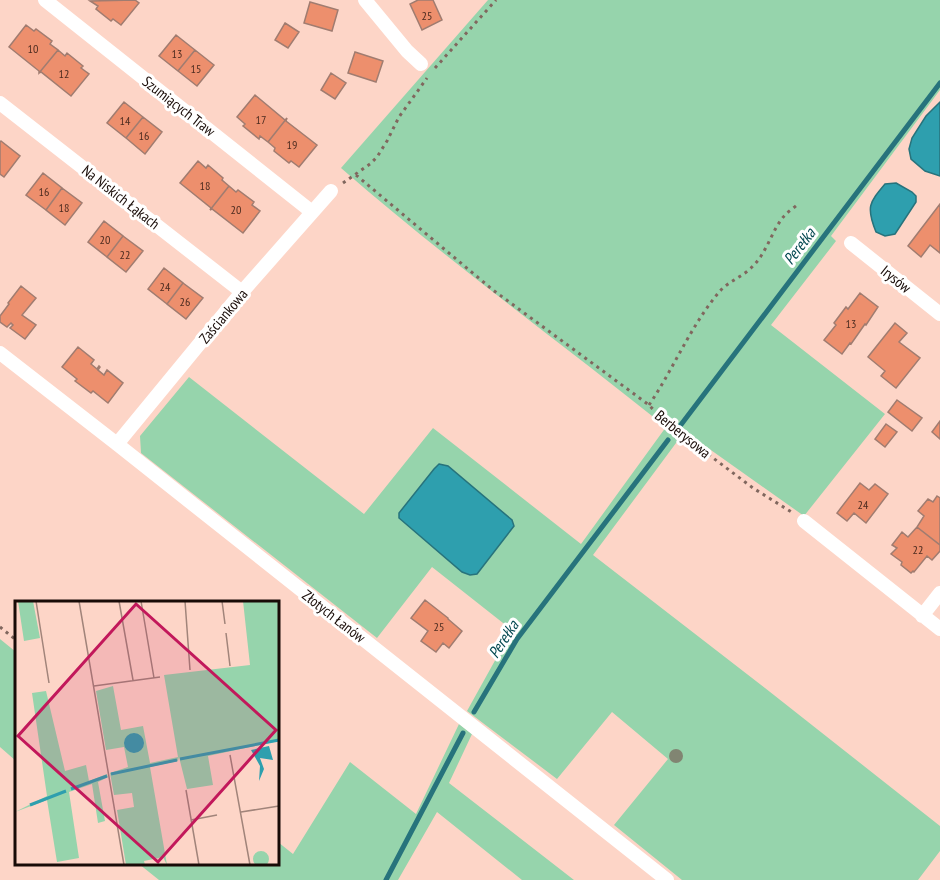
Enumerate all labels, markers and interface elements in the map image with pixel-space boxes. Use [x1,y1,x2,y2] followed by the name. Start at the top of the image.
[422,8,432,23] house number: 25
[28,41,38,56] house number: 10
[172,46,182,61] house number: 13
[191,61,201,76] house number: 15
[59,66,69,81] house number: 12
[139,72,219,140] street label: Szumiących Traw
[256,112,266,127] house number: 17
[120,113,131,128] house number: 14
[139,128,149,143] house number: 16
[287,137,297,152] house number: 19
[78,161,164,233] street label: Na Niskich Łąkach
[200,178,210,193] house number: 18
[39,184,49,199] house number: 16
[59,200,69,215] house number: 18
[231,202,241,217] house number: 20
[779,222,820,268] water label: Perełka
[100,232,110,247] house number: 20
[120,247,130,262] house number: 22
[877,261,915,297] street label: Irysów
[160,279,171,294] house number: 24
[195,285,251,347] street label: Zaściankowa
[180,294,190,309] house number: 26
[846,316,856,331] house number: 13
[651,406,715,462] street label: Berberysowa
[858,497,869,512] house number: 24
[913,542,923,557] house number: 22
[299,585,370,647] street label: Złotych Łanów
[15,601,279,865] inset map
[484,615,523,662] water label: Perełka
[434,619,444,634] house number: 25

